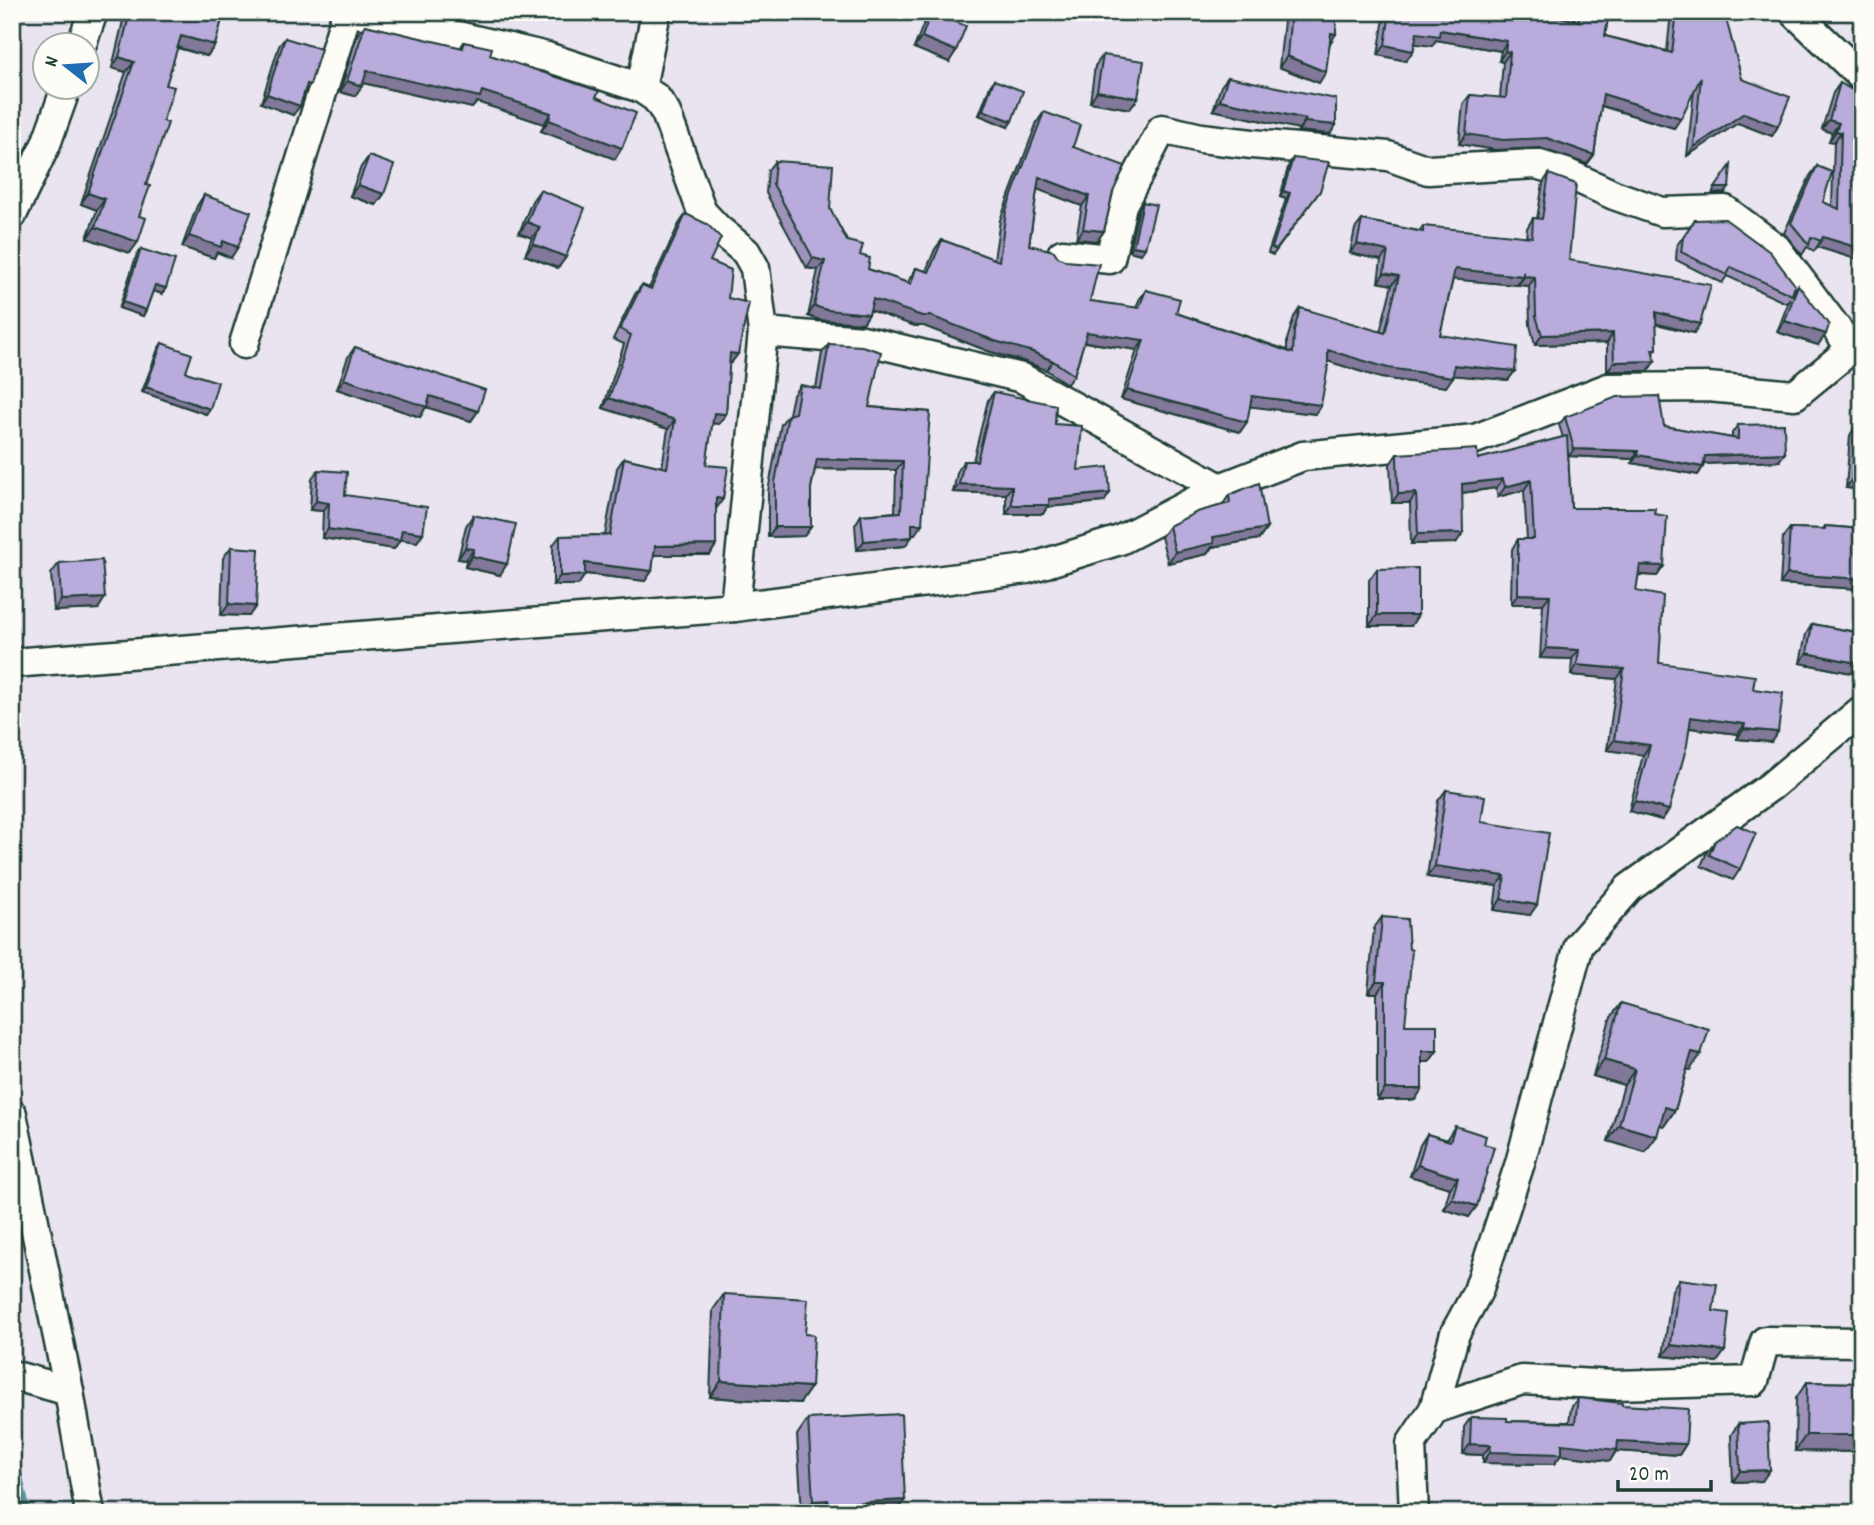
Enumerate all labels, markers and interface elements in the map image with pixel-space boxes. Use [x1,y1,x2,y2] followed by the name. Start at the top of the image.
[32,32,102,102] north arrow
[39,54,67,70] text: N
[1618,1448,1711,1492] scale bar
[1629,1461,1669,1491] text: 20 m

